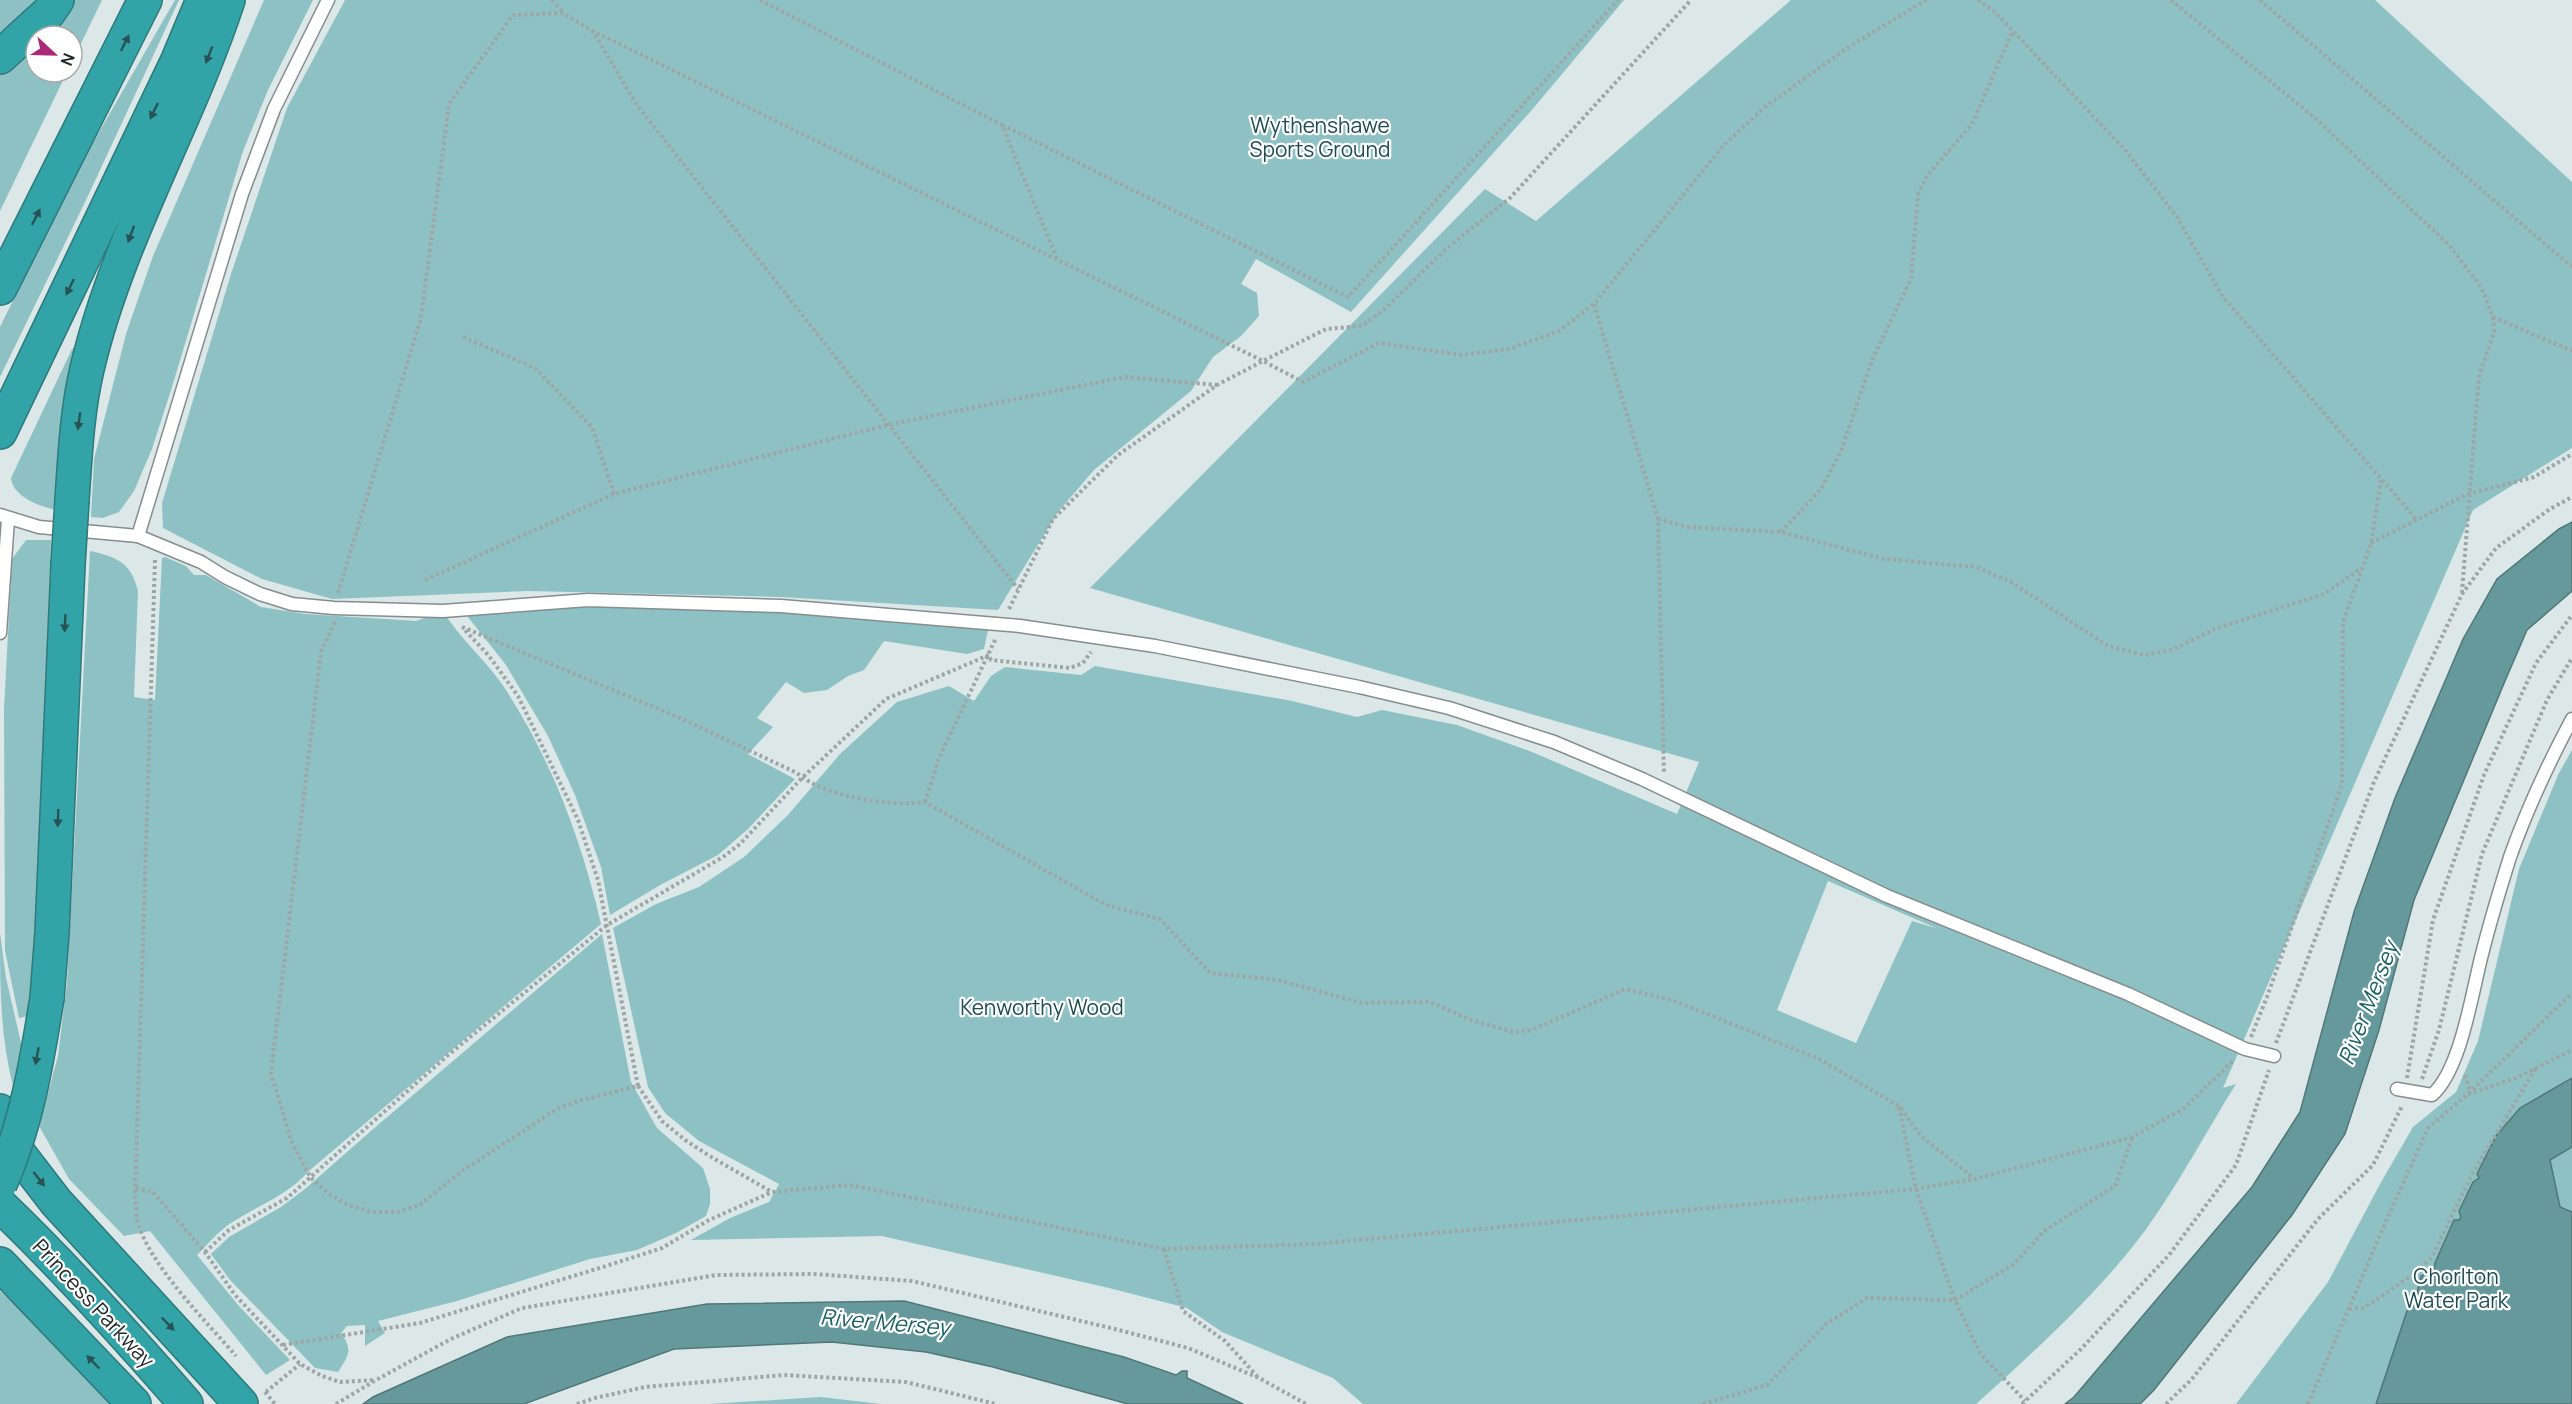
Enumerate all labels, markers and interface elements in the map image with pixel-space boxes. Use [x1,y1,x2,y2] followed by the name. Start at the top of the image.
[24,24,84,84] north arrow
[120,35,130,52] one-way arrow
[204,47,214,65] one-way arrow
[56,50,80,69] text: N
[149,102,158,119] one-way arrow
[1250,111,1390,163] park label: Wythenshawe Sports Ground
[31,209,41,226] one-way arrow
[126,225,136,243] one-way arrow
[65,278,74,295] one-way arrow
[74,412,84,431] one-way arrow
[61,613,70,632] one-way arrow
[53,808,62,827] one-way arrow
[2331,934,2406,1069] water label: River Mersey
[960,993,1124,1021] park label: Kenworthy Wood
[32,1046,41,1065] one-way arrow
[32,1171,45,1187] one-way arrow
[27,1232,161,1374] street label: Princess Parkway
[2404,1262,2509,1314] park label: Chorlton Water Park
[819,1301,954,1343] water label: River Mersey
[161,1317,175,1331] one-way arrow
[87,1355,101,1369] one-way arrow

